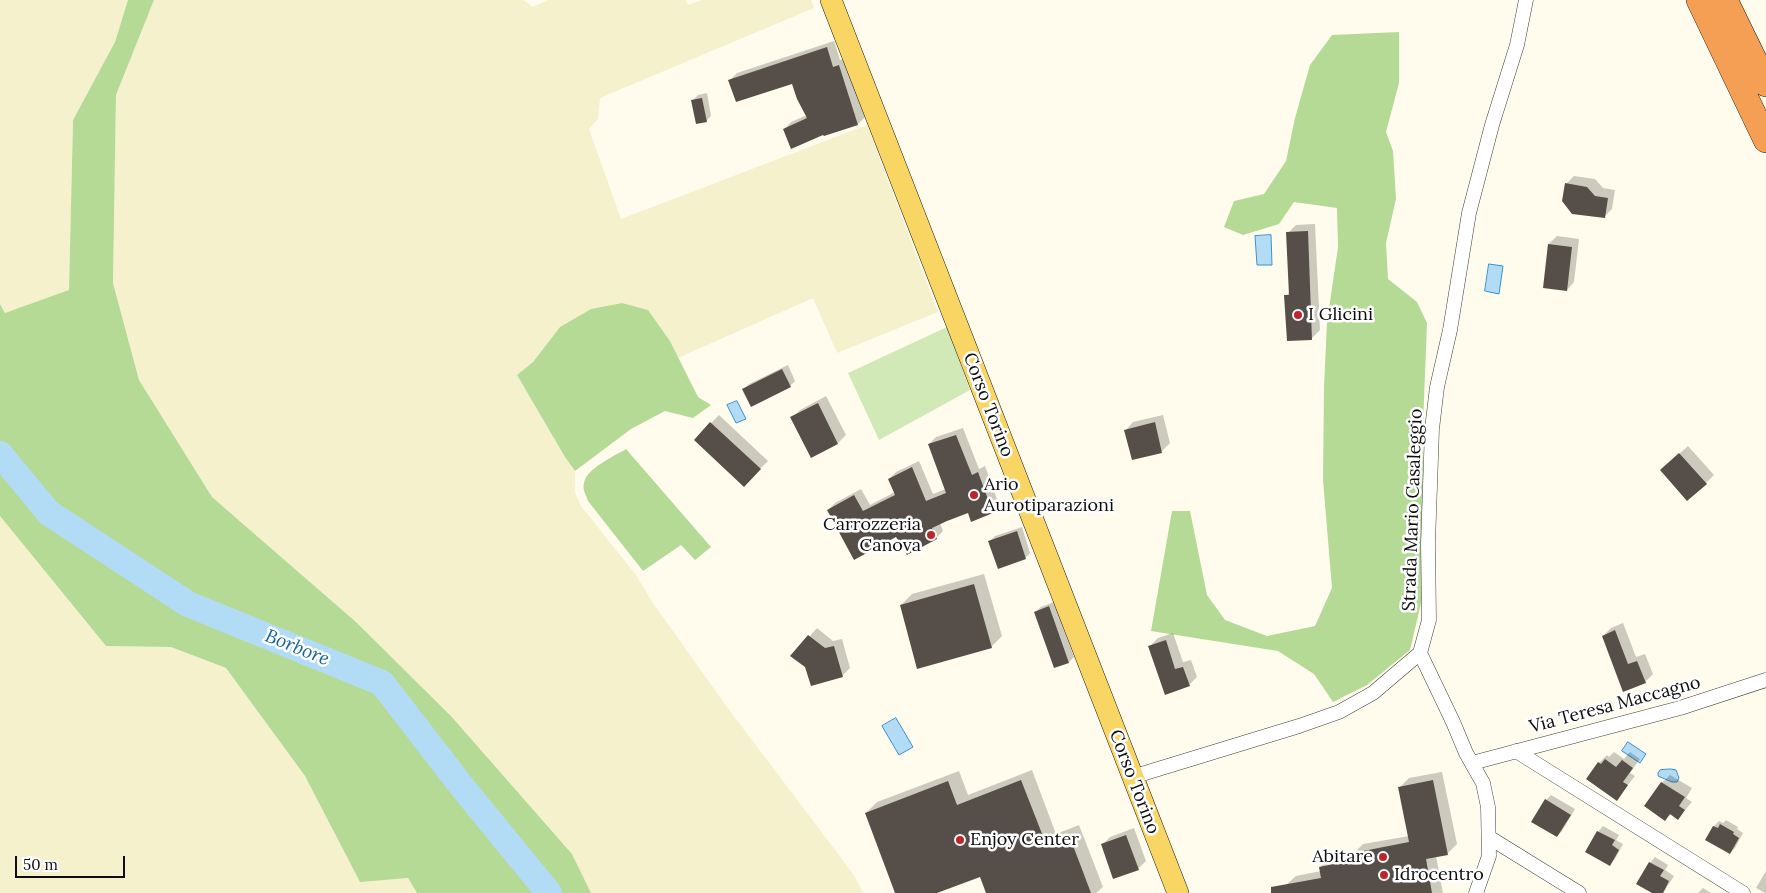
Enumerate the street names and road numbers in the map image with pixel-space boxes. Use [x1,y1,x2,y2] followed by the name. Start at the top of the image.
[958,350,1018,460] street label: Corso Torino
[1399,408,1427,612] street label: Strada Mario Casaleggio
[1527,672,1703,738] street label: Via Teresa Maccagno
[1104,727,1164,837] street label: Corso Torino

